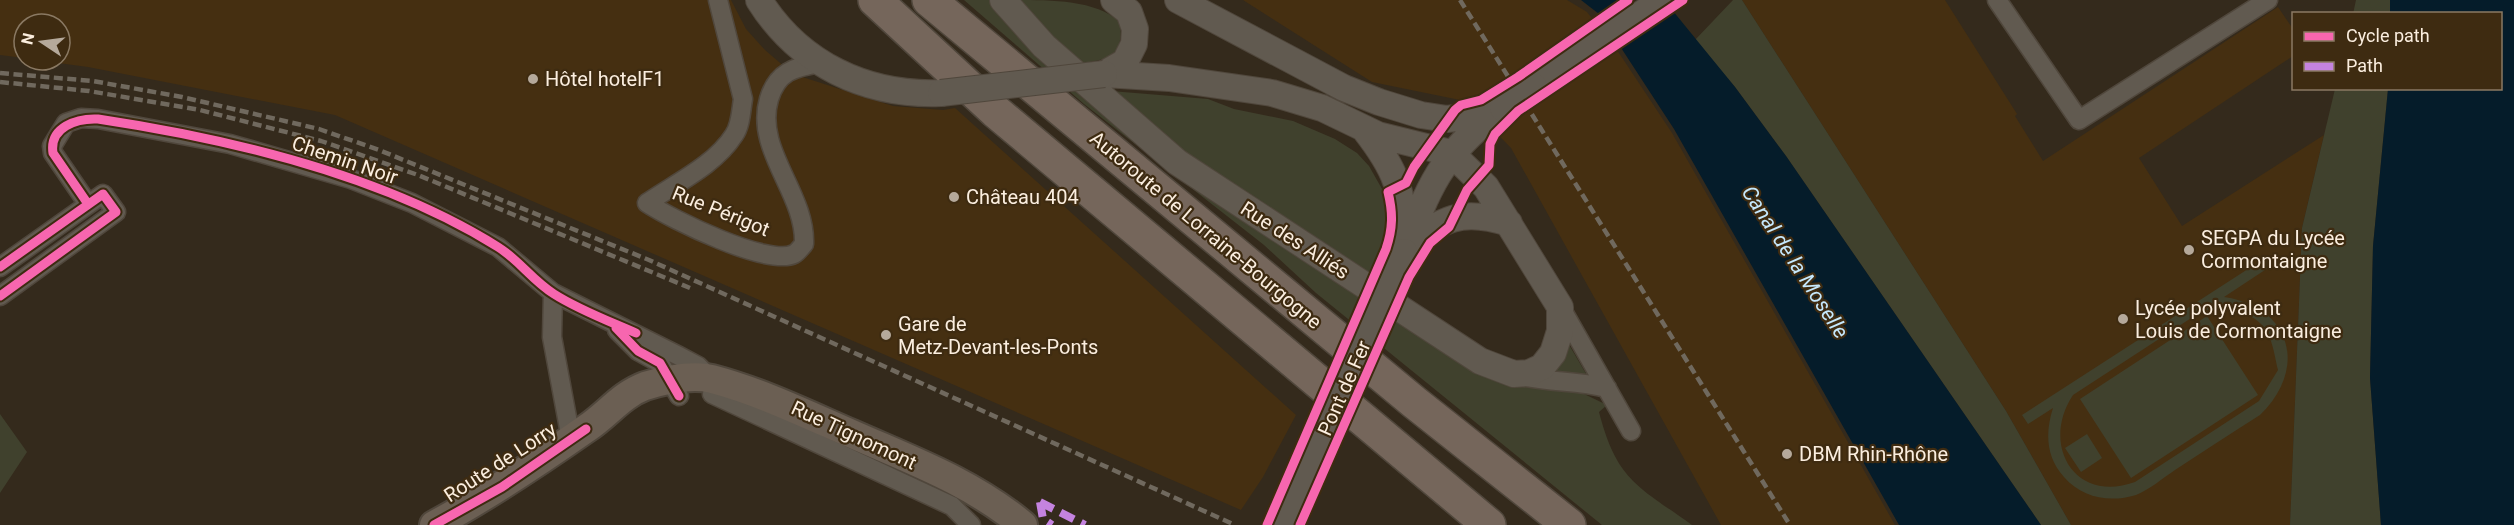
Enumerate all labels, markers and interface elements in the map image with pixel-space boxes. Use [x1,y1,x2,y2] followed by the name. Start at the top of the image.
[12,12,72,72] north arrow
[2292,12,2502,90] legend
[2346,25,2430,46] text: Cycle path
[17,31,38,46] text: N
[2346,55,2383,76] text: Path
[545,67,664,91] place label: Hôtel hotelF1
[526,72,540,86] marker: Hôtel hotelF1
[1085,126,1327,334] street label: Autoroute de Lorraine-Bourgogne
[289,131,401,189] street label: Chemin Noir
[669,181,773,241] street label: Rue Périgot
[1737,181,1853,343] water label: Canal de la Moselle
[966,185,1079,209] place label: Château 404
[947,190,961,204] marker: Château 404
[1236,196,1354,284] street label: Rue des Alliés
[2201,226,2345,273] place label: SEGPA du Lycée Cormontaigne
[2182,243,2196,257] marker: SEGPA du Lycée Cormontaigne
[2135,296,2342,343] place label: Lycée polyvalent Louis de Cormontaigne
[898,312,1098,359] place label: Gare de Metz-Devant-les-Ponts
[2116,312,2130,326] marker: Lycée polyvalent Louis de Cormontaigne
[879,328,893,342] marker: Gare de Metz-Devant-les-Ponts
[1312,337,1376,439] street label: Pont de Fer
[788,395,920,475] street label: Rue Tignomont
[439,416,561,507] street label: Route de Lorry
[1799,442,1948,466] place label: DBM Rhin-Rhône
[1780,447,1794,461] marker: DBM Rhin-Rhône

